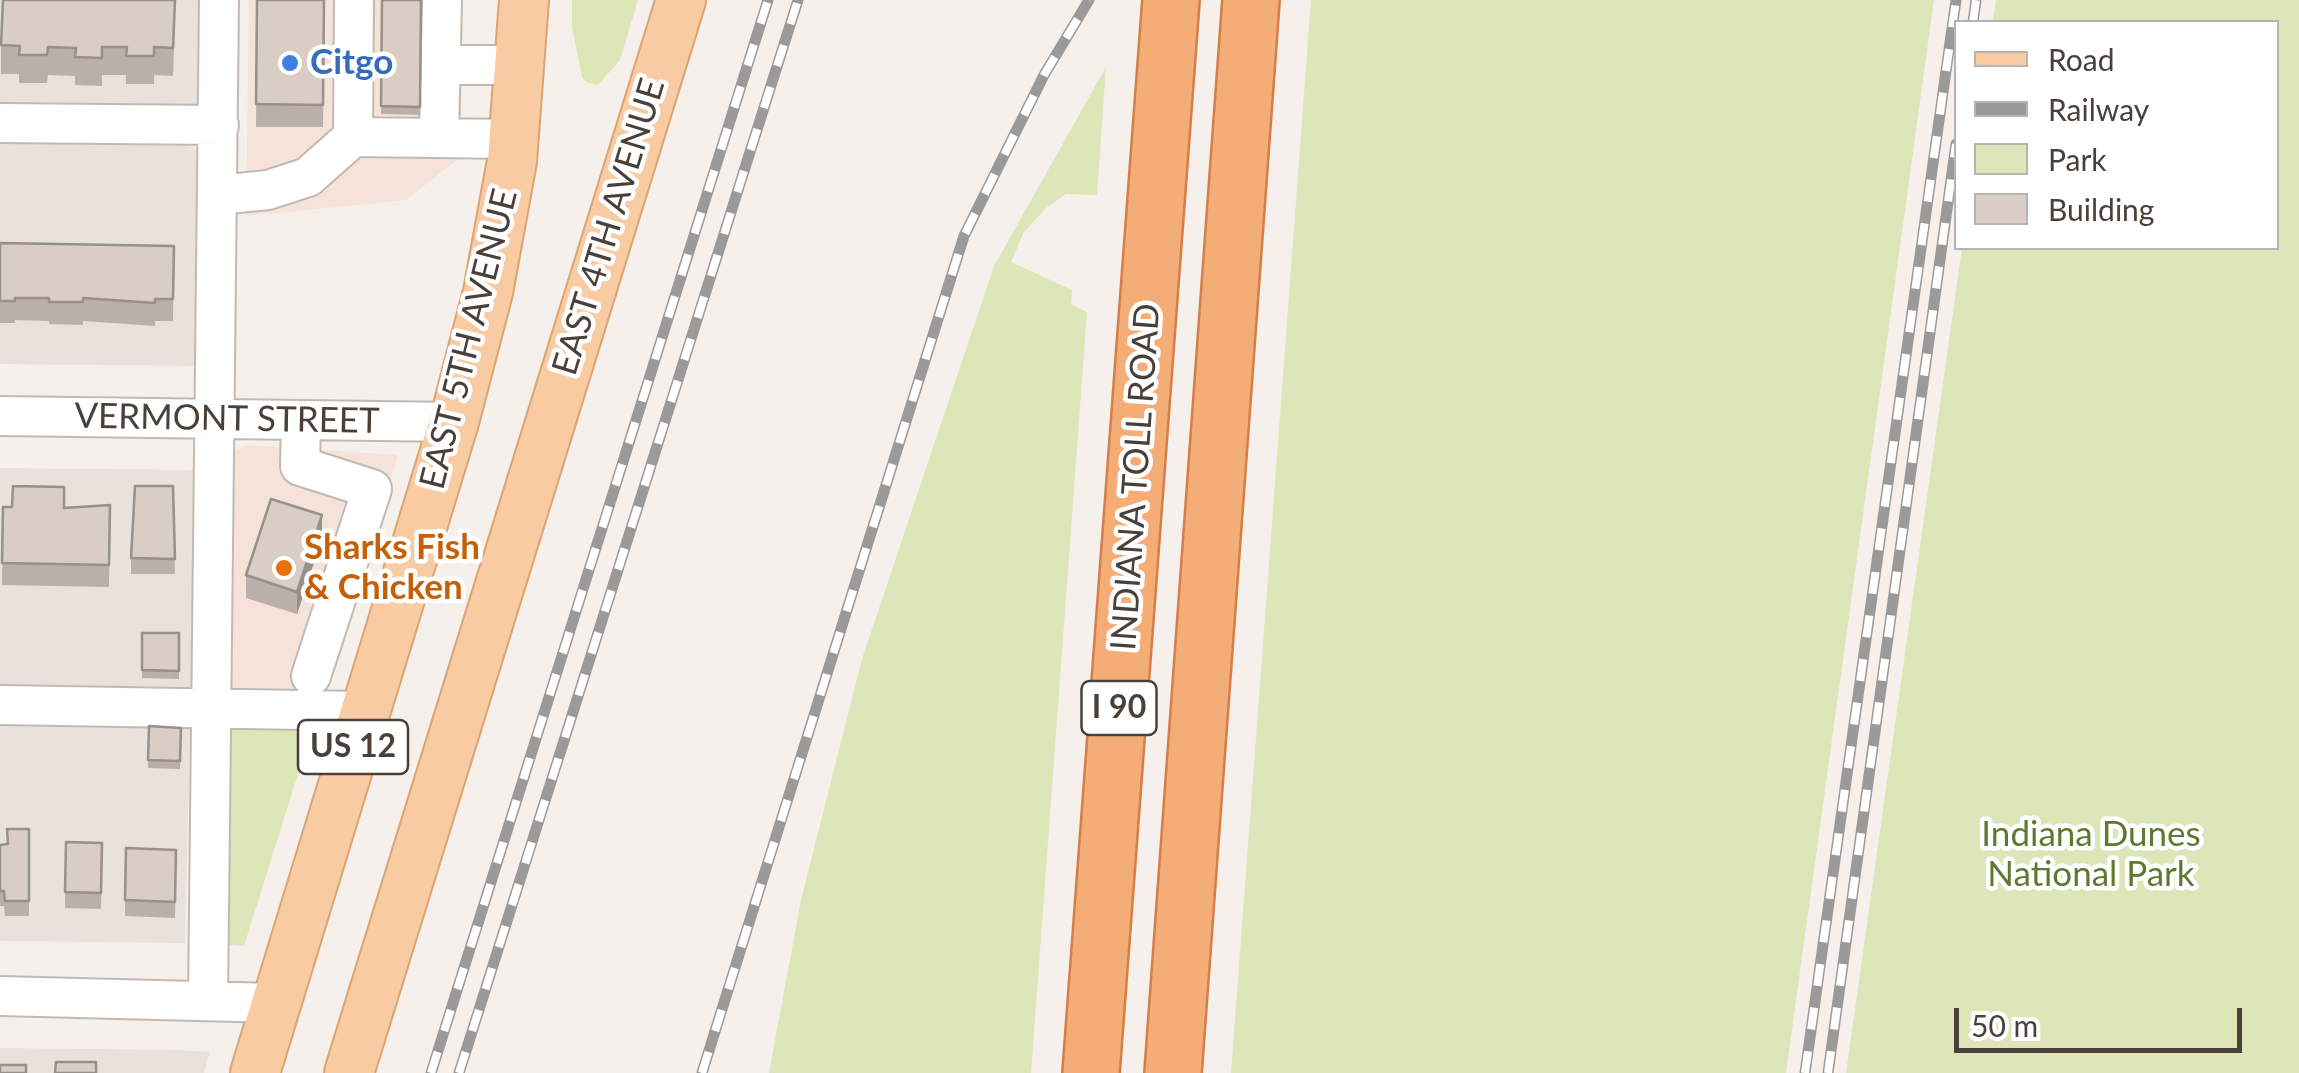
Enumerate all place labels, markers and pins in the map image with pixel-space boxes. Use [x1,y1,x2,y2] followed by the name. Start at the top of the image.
[310,42,393,84] place label: Citgo
[279,52,301,74] marker: Citgo
[304,527,480,609] place label: Sharks Fish & Chicken
[273,557,295,579] marker: Sharks Fish & Chicken

